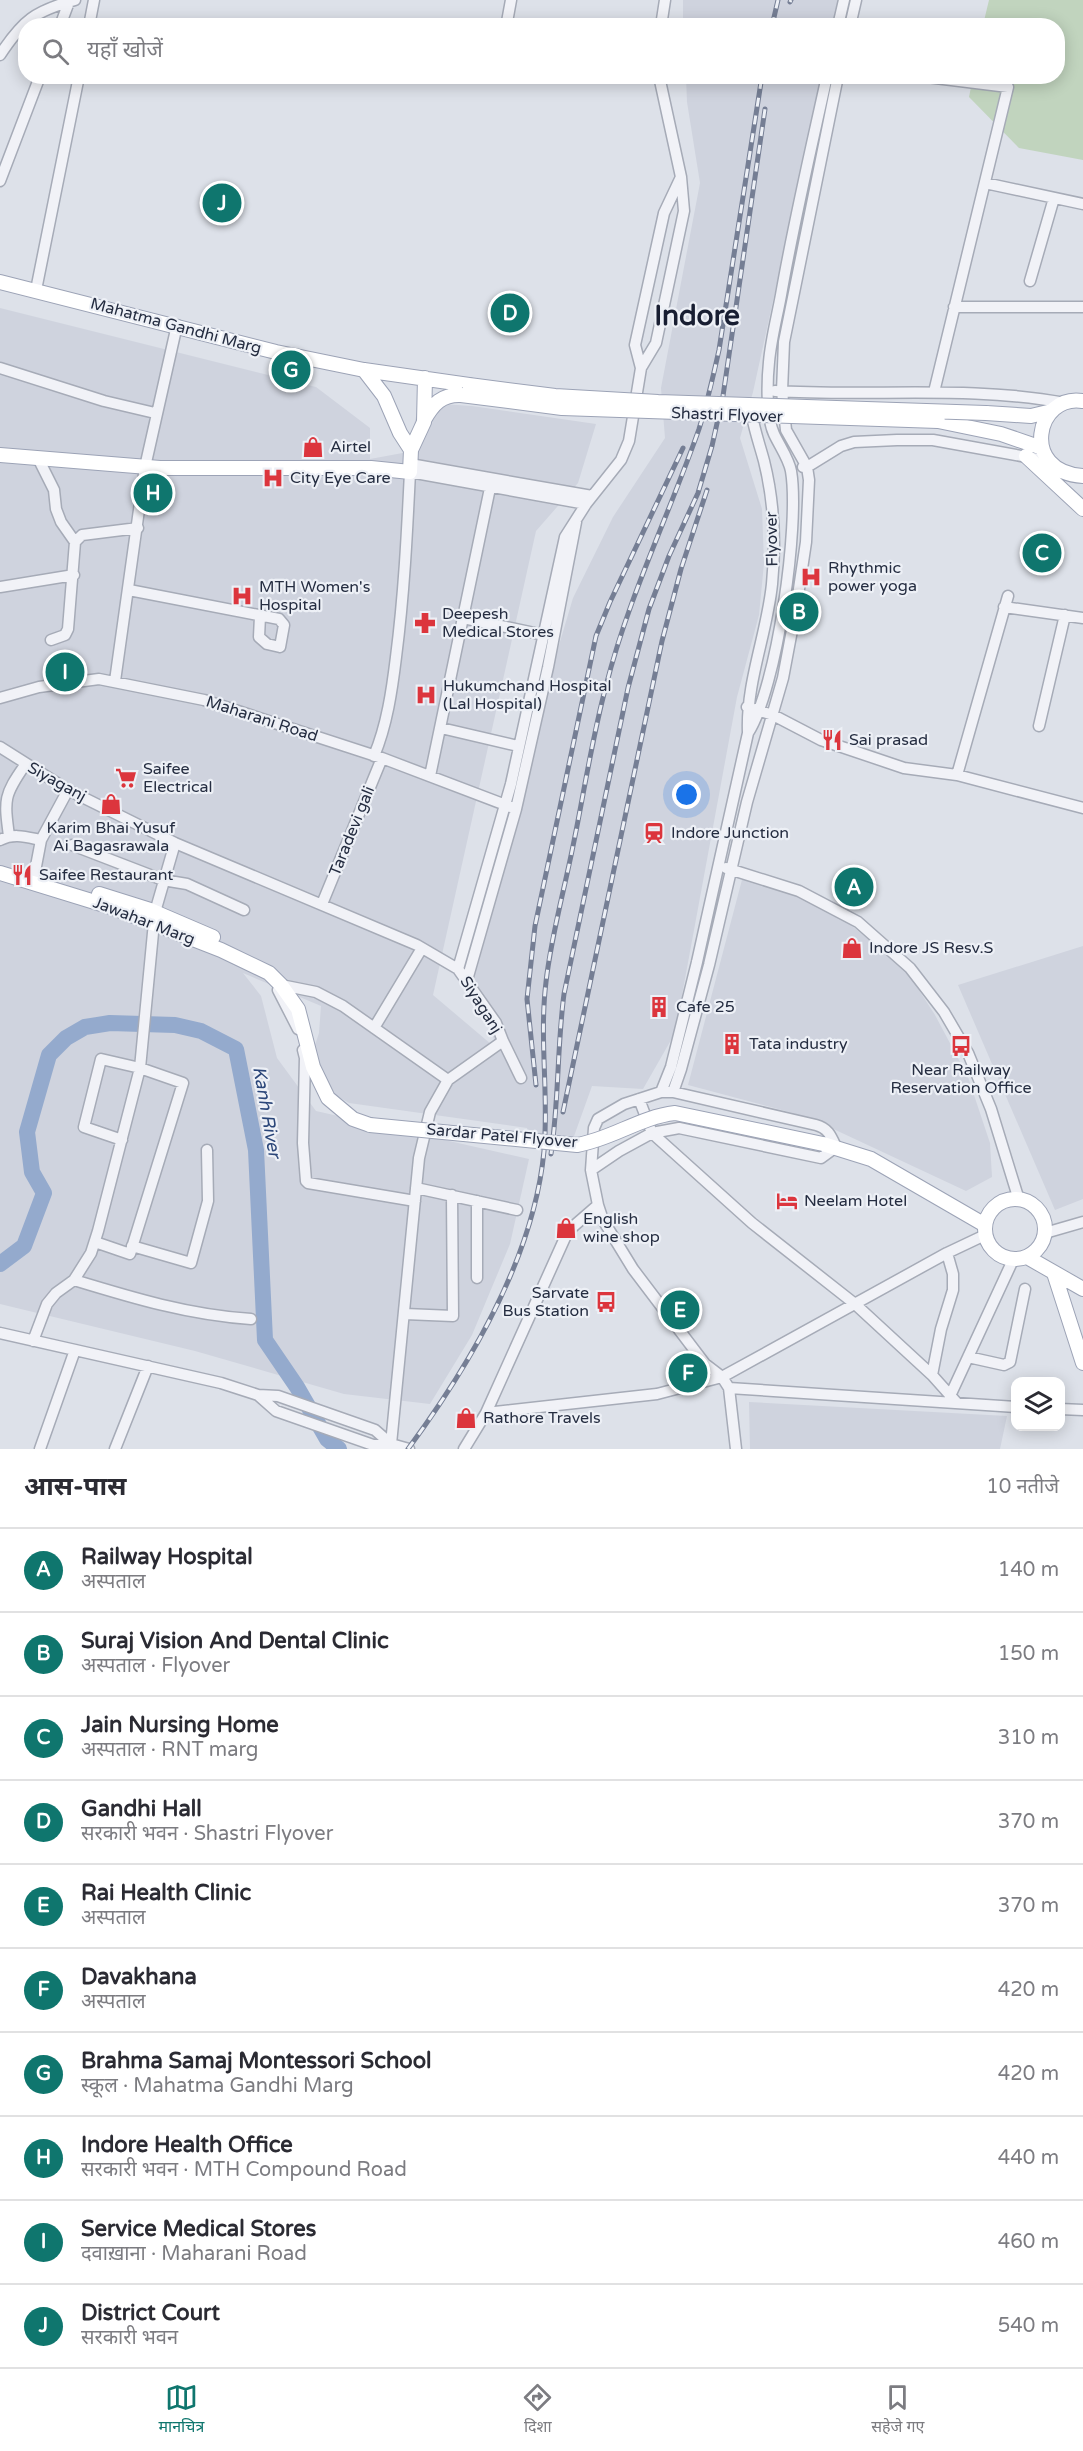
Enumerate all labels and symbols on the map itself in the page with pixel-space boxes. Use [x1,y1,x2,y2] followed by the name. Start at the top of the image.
[202,180,242,226] pin: J
[490,290,530,336] pin: D
[88,294,264,358] street label: Mahatma Gandhi Marg
[654,299,740,333] district label: Indore
[272,348,310,392] pin: G
[671,403,784,427] street label: Shastri Flyover
[301,435,325,459] shop icon: Airtel
[330,437,371,457] place label: Airtel
[261,466,285,490] hospital icon: City Eye Care
[290,468,391,488] place label: City Eye Care
[134,470,172,516] pin: H
[762,510,782,567] street label: Flyover
[1022,530,1062,576] pin: C
[828,558,917,596] place label: Rhythmic power yoga
[799,565,823,589] hospital icon: Rhythmic power yoga
[259,577,370,615] place label: MTH Women's Hospital
[230,584,254,608] hospital icon: MTH Women's Hospital
[780,590,818,634] pin: B
[442,604,554,642] place label: Deepesh Medical Stores
[413,611,437,635] pharmacy icon: Deepesh Medical Stores
[46,650,84,694] pin: I
[443,676,611,714] place label: Hukumchand Hospital (Lal Hospital)
[414,683,438,707] hospital icon: Hukumchand Hospital (Lal Hospital)
[204,692,320,746] street label: Maharani Road
[820,728,844,752] restaurant icon: Sai prasad
[849,730,928,750] place label: Sai prasad
[24,758,90,806] street label: Siyaganj
[143,759,213,797] place label: Saifee Electrical
[114,766,138,790] supermarket icon: Saifee Electrical
[672,780,701,809] your location
[325,783,379,879] street label: Taradevi gali
[99,792,123,816] shop icon: Karim Bhai Yusuf Ai Bagasrawala
[47,818,176,856] place label: Karim Bhai Yusuf Ai Bagasrawala
[642,821,666,845] station icon: Indore Junction
[671,823,789,843] place label: Indore Junction
[10,863,34,887] restaurant icon: Saifee Restaurant
[834,864,874,910] pin: A
[39,865,173,885] place label: Saifee Restaurant
[90,892,198,950] street label: Jawahar Marg
[840,936,864,960] shop icon: Indore JS Resv.S
[869,938,994,958] place label: Indore JS Resv.S
[456,973,506,1037] street label: Siyaganj
[647,995,671,1019] building icon: Cafe 25
[676,997,735,1017] place label: Cafe 25
[720,1032,744,1056] building icon: Tata industry
[749,1034,848,1054] place label: Tata industry
[949,1034,973,1058] bus stop icon: Near Railway Reservation Office
[890,1060,1032,1098] place label: Near Railway Reservation Office
[248,1065,286,1162] water label: Kanh River
[426,1119,579,1153] street label: Sardar Patel Flyover
[775,1189,799,1213] hotel icon: Neelam Hotel
[804,1191,907,1211] place label: Neelam Hotel
[583,1209,660,1247] place label: English wine shop
[554,1216,578,1240] shop icon: English wine shop
[502,1283,589,1321] place label: Sarvate Bus Station
[660,1288,700,1332] pin: E
[594,1290,618,1314] bus stop icon: Sarvate Bus Station
[668,1350,708,1396] pin: F
[454,1406,478,1430] shop icon: Rathore Travels
[483,1408,601,1428] place label: Rathore Travels

